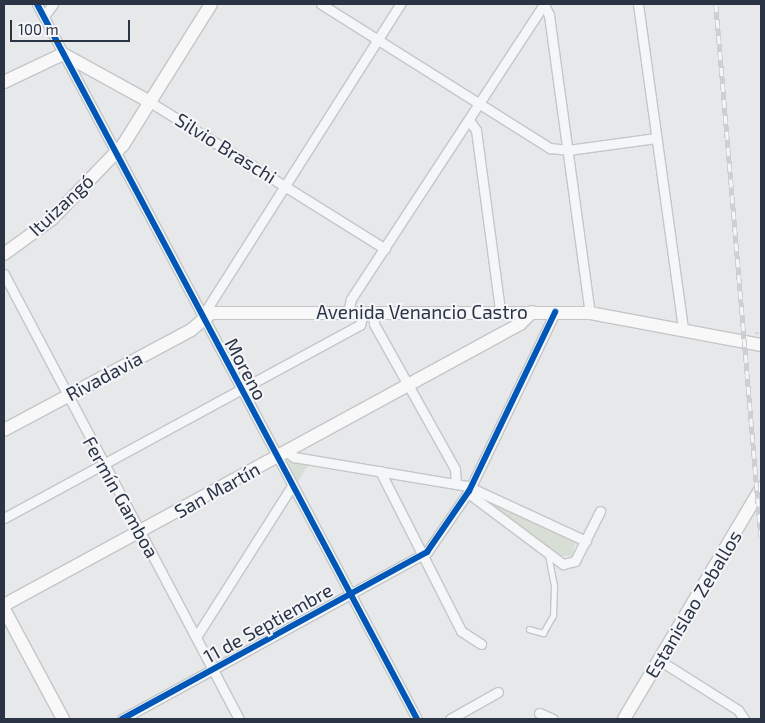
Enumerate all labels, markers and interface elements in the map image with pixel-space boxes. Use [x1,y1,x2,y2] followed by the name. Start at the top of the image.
[12,10,132,42] scale bar
[18,20,59,38] text: 100 m
[171,108,281,188] street label: Silvio Braschi
[24,169,98,241] street label: Ituizangó
[316,301,528,323] street label: Avenida Venancio Castro
[220,334,272,404] street label: Moreno
[62,346,146,406] street label: Rivadavia
[78,432,164,562] street label: Fermín Gamboa
[170,457,264,523] street label: San Martín
[640,526,746,682] street label: Estanislao Zeballos
[200,578,336,668] street label: 11 de Septiembre

